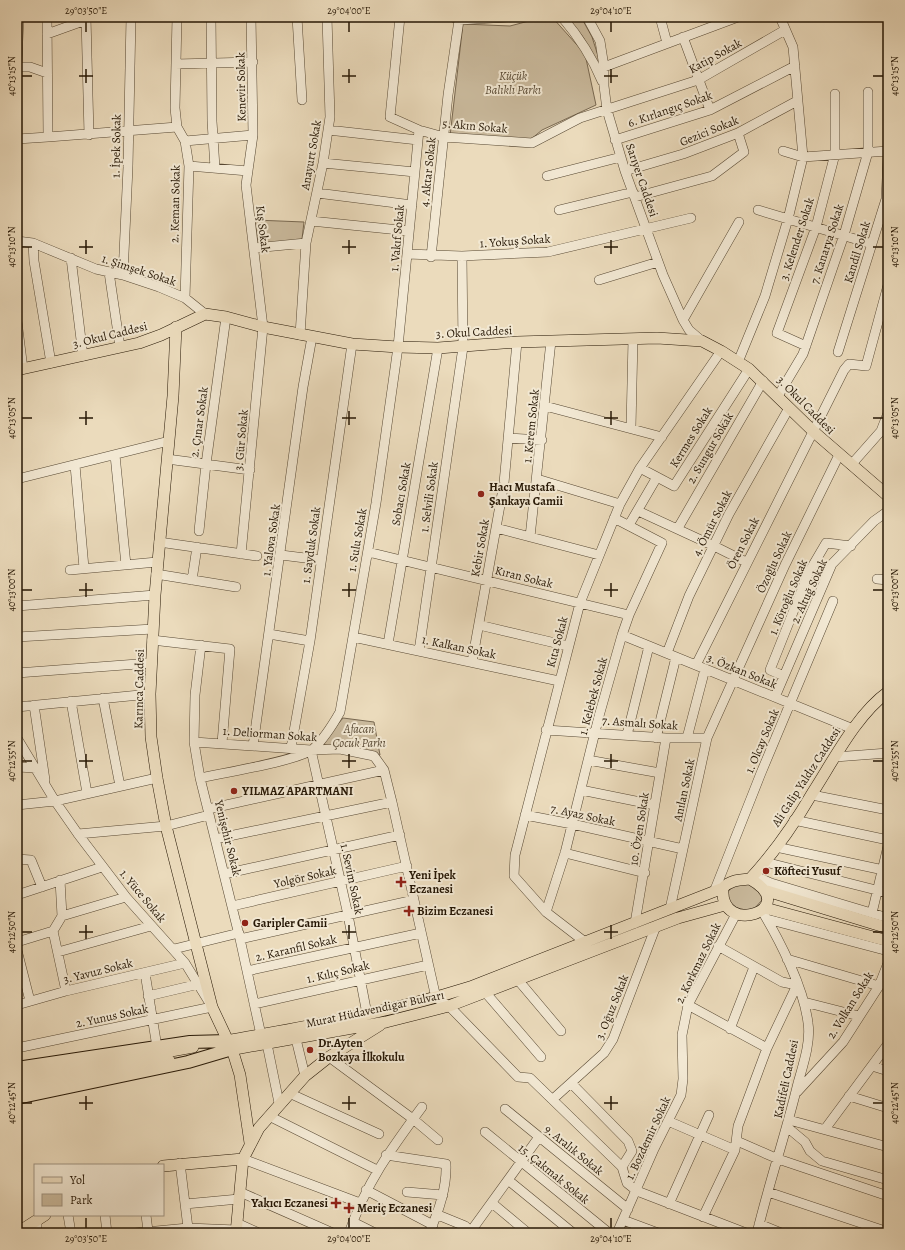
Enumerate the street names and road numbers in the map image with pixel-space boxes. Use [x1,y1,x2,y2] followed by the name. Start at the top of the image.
[686,35,744,77] street label: Katip Sokak
[232,52,250,122] street label: Kenevir Sokak
[626,87,714,131] street label: 6. Kırlangıç Sokak
[677,112,741,150] street label: Gezici Sokak
[107,114,125,178] street label: 1. İpek Sokak
[442,115,508,137] street label: 5. Akın Sokak
[297,119,325,192] street label: Anayurt Sokak
[416,136,440,208] street label: 4. Aktar Sokak
[622,141,662,219] street label: Sarıyer Caddesi
[166,165,184,243] street label: 2. Keman Sokak
[776,195,818,283] street label: 3. Kelender Sokak
[807,202,847,286] street label: 7. Kanarya Sokak
[252,204,274,254] street label: Kış Sokak
[386,204,408,272] street label: 1. Vakıf Sokak
[840,219,874,285] street label: Kandil Sokak
[479,231,551,251] street label: 1. Yokuş Sokak
[100,250,178,290] street label: 1. Şimşek Sokak
[71,318,149,352] street label: 3. Okul Caddesi
[435,322,513,342] street label: 3. Okul Caddesi
[773,372,839,438] street label: 3. Okul Caddesi
[186,386,212,458] street label: 2. Çınar Sokak
[519,388,543,464] street label: 1. Kerem Sokak
[666,403,716,471] street label: Kermes Sokak
[230,409,252,471] street label: 3. Gür Sokak
[683,409,737,487] street label: 2. Sungur Sokak
[388,461,414,527] street label: Sobacı Sokak
[416,461,442,533] street label: 1. Selvili Sokak
[688,487,736,559] street label: 4. Ömür Sokak
[258,503,284,577] street label: 1. Yalova Sokak
[298,506,324,584] street label: 1. Sayduk Sokak
[344,507,370,573] street label: 1. Sulu Sokak
[723,514,763,572] street label: Ören Sokak
[467,518,493,578] street label: Kebir Sokak
[753,528,795,596] street label: Özoğlu Sokak
[787,556,831,626] street label: 2. Altuğ Sokak
[765,557,811,637] street label: 1. Köroğlu Sokak
[493,562,555,592] street label: Kıran Sokak
[543,615,571,669] street label: Kıta Sokak
[420,631,498,663] street label: 1. Kalkan Sokak
[130,649,148,729] street label: Karınca Caddesi
[705,650,779,692] street label: 3. Özkan Sokak
[575,655,611,737] street label: 1. Kelebek Sokak
[741,706,783,776] street label: 1. Olcay Sokak
[601,712,679,734] street label: 7. Asmalı Sokak
[222,723,318,745] street label: 1. Deliorman Sokak
[767,724,844,831] street label: Ali Galip Yaldız Caddesi
[669,757,698,824] street label: Anılan Sokak
[625,791,653,867] street label: 10. Özen Sokak
[211,797,245,878] street label: Yenişehir Sokak
[549,800,617,830] street label: 7. Ayaz Sokak
[337,842,367,916] street label: 1. Sevim Sokak
[271,862,338,892] street label: Yolgör Sokak
[116,866,170,926] street label: 1. Yüce Sokak
[672,920,725,1006] street label: 2. Korkmaz Sokak
[254,931,338,965] street label: 2. Karanfil Sokak
[62,955,134,987] street label: 3. Yavuz Sokak
[305,957,371,987] street label: 1. Kılıç Sokak
[823,968,877,1042] street label: 2. Volkan Sokak
[592,972,632,1042] street label: 3. Oğuz Sokak
[304,987,446,1031] street label: Murat Hüdavendigar Bulvarı
[74,1001,150,1031] street label: 2. Yunus Sokak
[770,1038,802,1120] street label: Kadifeli Caddesi
[622,1094,674,1182] street label: 1. Bozdemir Sokak
[541,1121,607,1179] street label: 9. Aralık Sokak
[515,1140,593,1208] street label: 15. Çakmak Sokak

